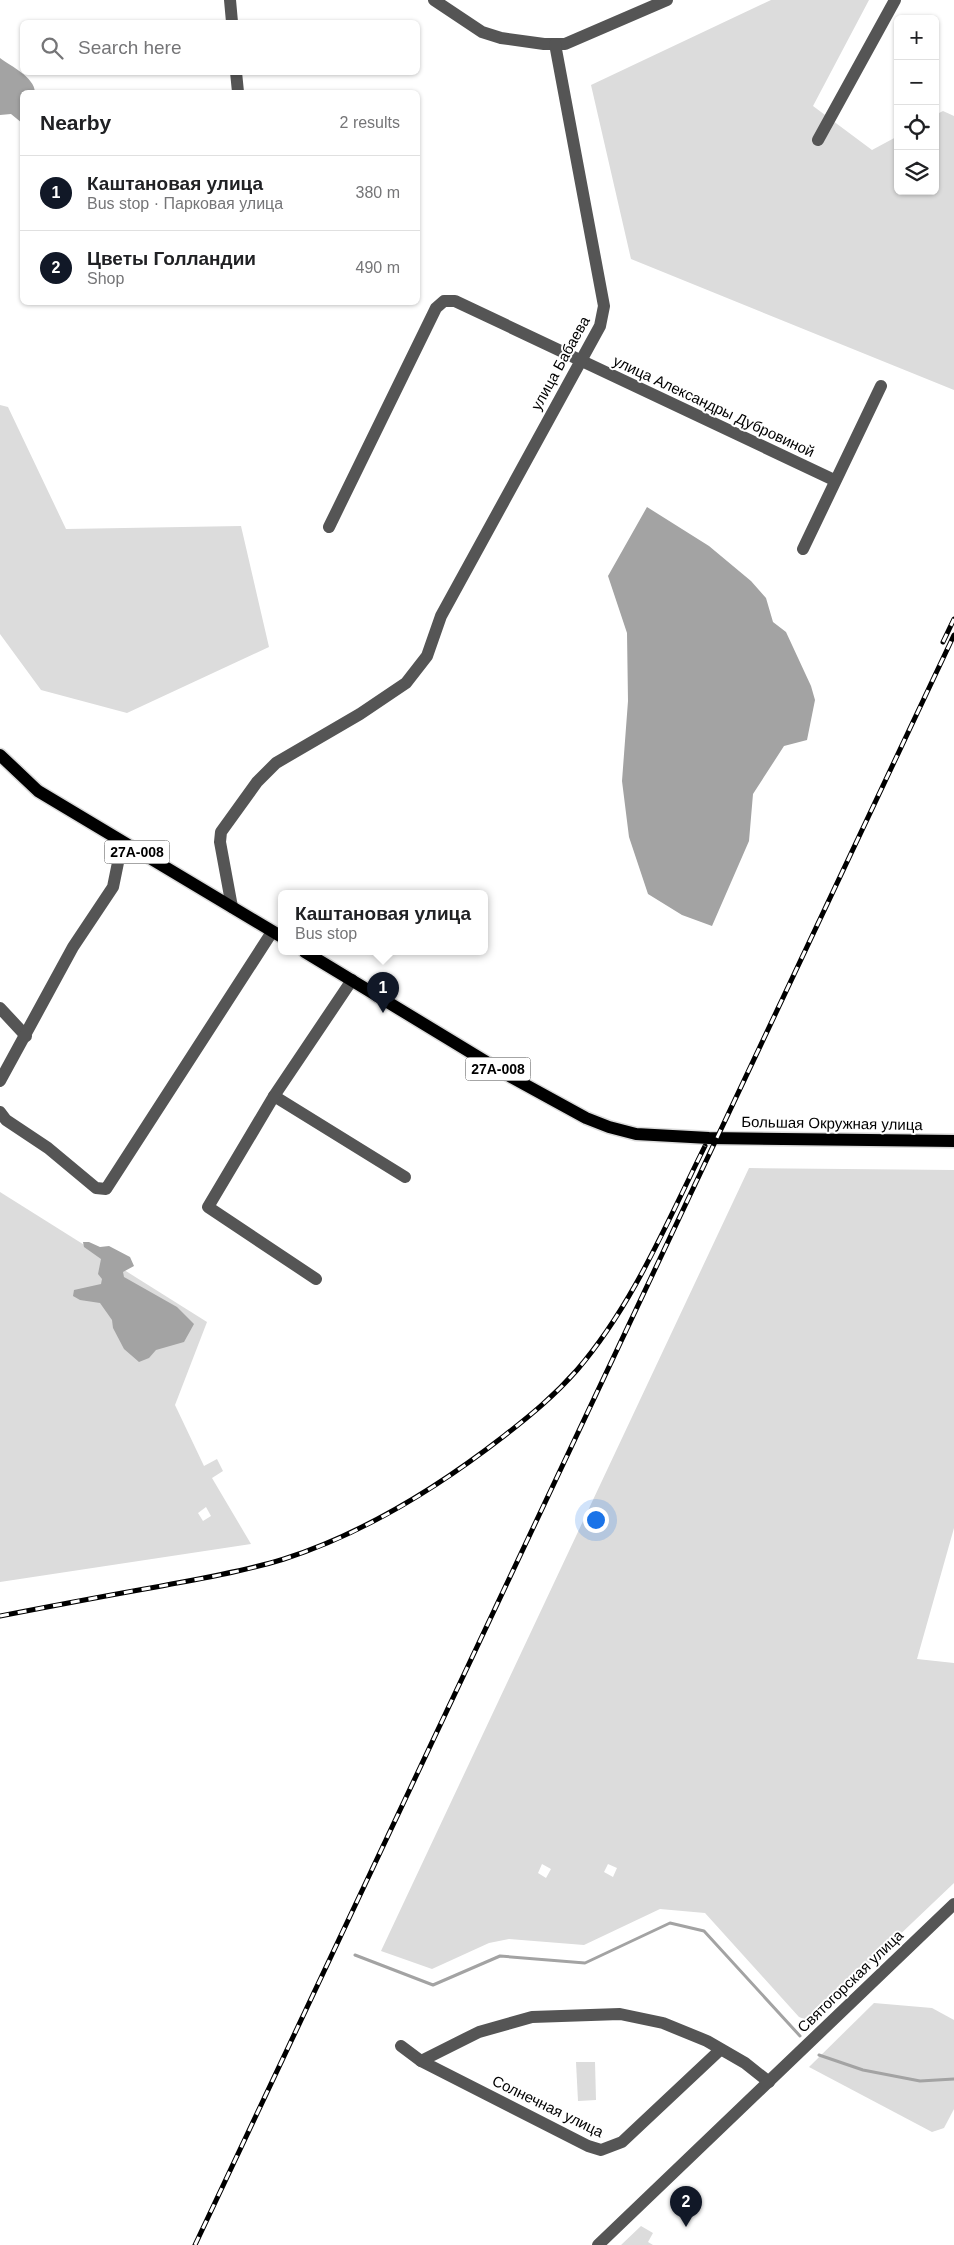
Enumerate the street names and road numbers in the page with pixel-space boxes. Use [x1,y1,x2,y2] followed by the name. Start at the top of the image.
[527,313,593,413] street label: улица Бабаева
[611,352,817,460] street label: улица Александры Дубровиной
[104,840,170,864] road number: 27А-008
[466,1058,530,1080] road number: 27А-008
[741,1113,923,1133] street label: Большая Окружная улица
[794,1926,907,2036] street label: Святогорская улица
[490,2072,607,2141] street label: Солнечная улица

